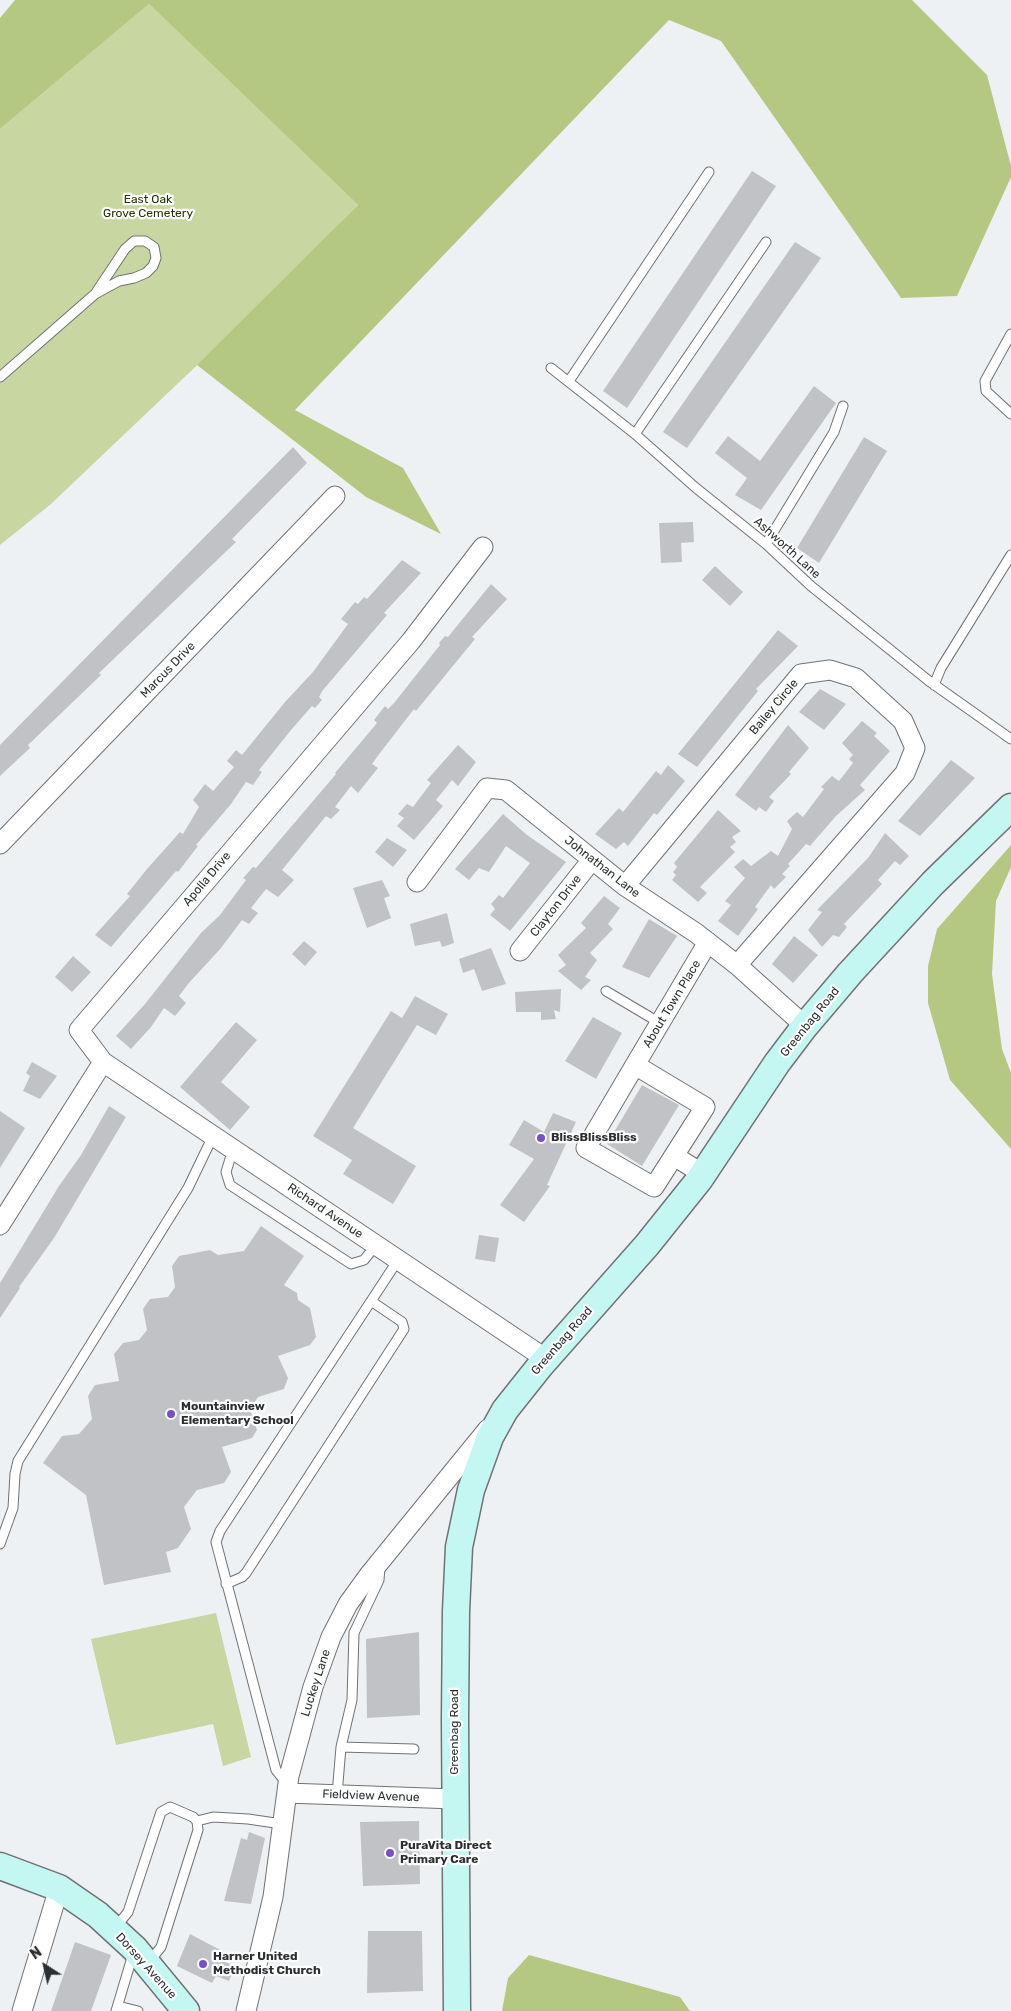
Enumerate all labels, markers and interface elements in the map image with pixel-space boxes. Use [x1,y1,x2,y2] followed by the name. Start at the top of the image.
[103,193,193,221] park label: East Oak Grove Cemetery
[751,514,823,582] street label: Ashworth Lane
[138,639,198,701] street label: Marcus Drive
[747,676,801,738] street label: Bailey Circle
[561,833,643,901] street label: Johnathan Lane
[180,849,234,909] street label: Apolla Drive
[527,872,585,940] street label: Clayton Drive
[640,957,704,1051] street label: About Town Place
[777,984,843,1060] street label: Greenbag Road
[551,1131,637,1145] place label: BlissBlissBliss
[535,1132,547,1144] marker: BlissBlissBliss
[285,1180,365,1242] street label: Richard Avenue
[528,1304,596,1378] street label: Greenbag Road
[181,1400,294,1428] place label: Mountainview Elementary School
[165,1408,177,1420] marker: Mountainview Elementary School
[298,1648,334,1718] street label: Luckey Lane
[448,1689,462,1775] street label: Greenbag Road
[322,1787,420,1805] street label: Fieldview Avenue
[400,1839,492,1867] place label: PuraVita Direct Primary Care
[384,1847,396,1859] marker: PuraVita Direct Primary Care
[113,1930,179,2002] street label: Dorsey Avenue
[20,1941,70,1991] north arrow
[27,1943,45,1963] text: N
[213,1950,321,1978] place label: Harner United Methodist Church
[197,1958,209,1970] marker: Harner United Methodist Church

